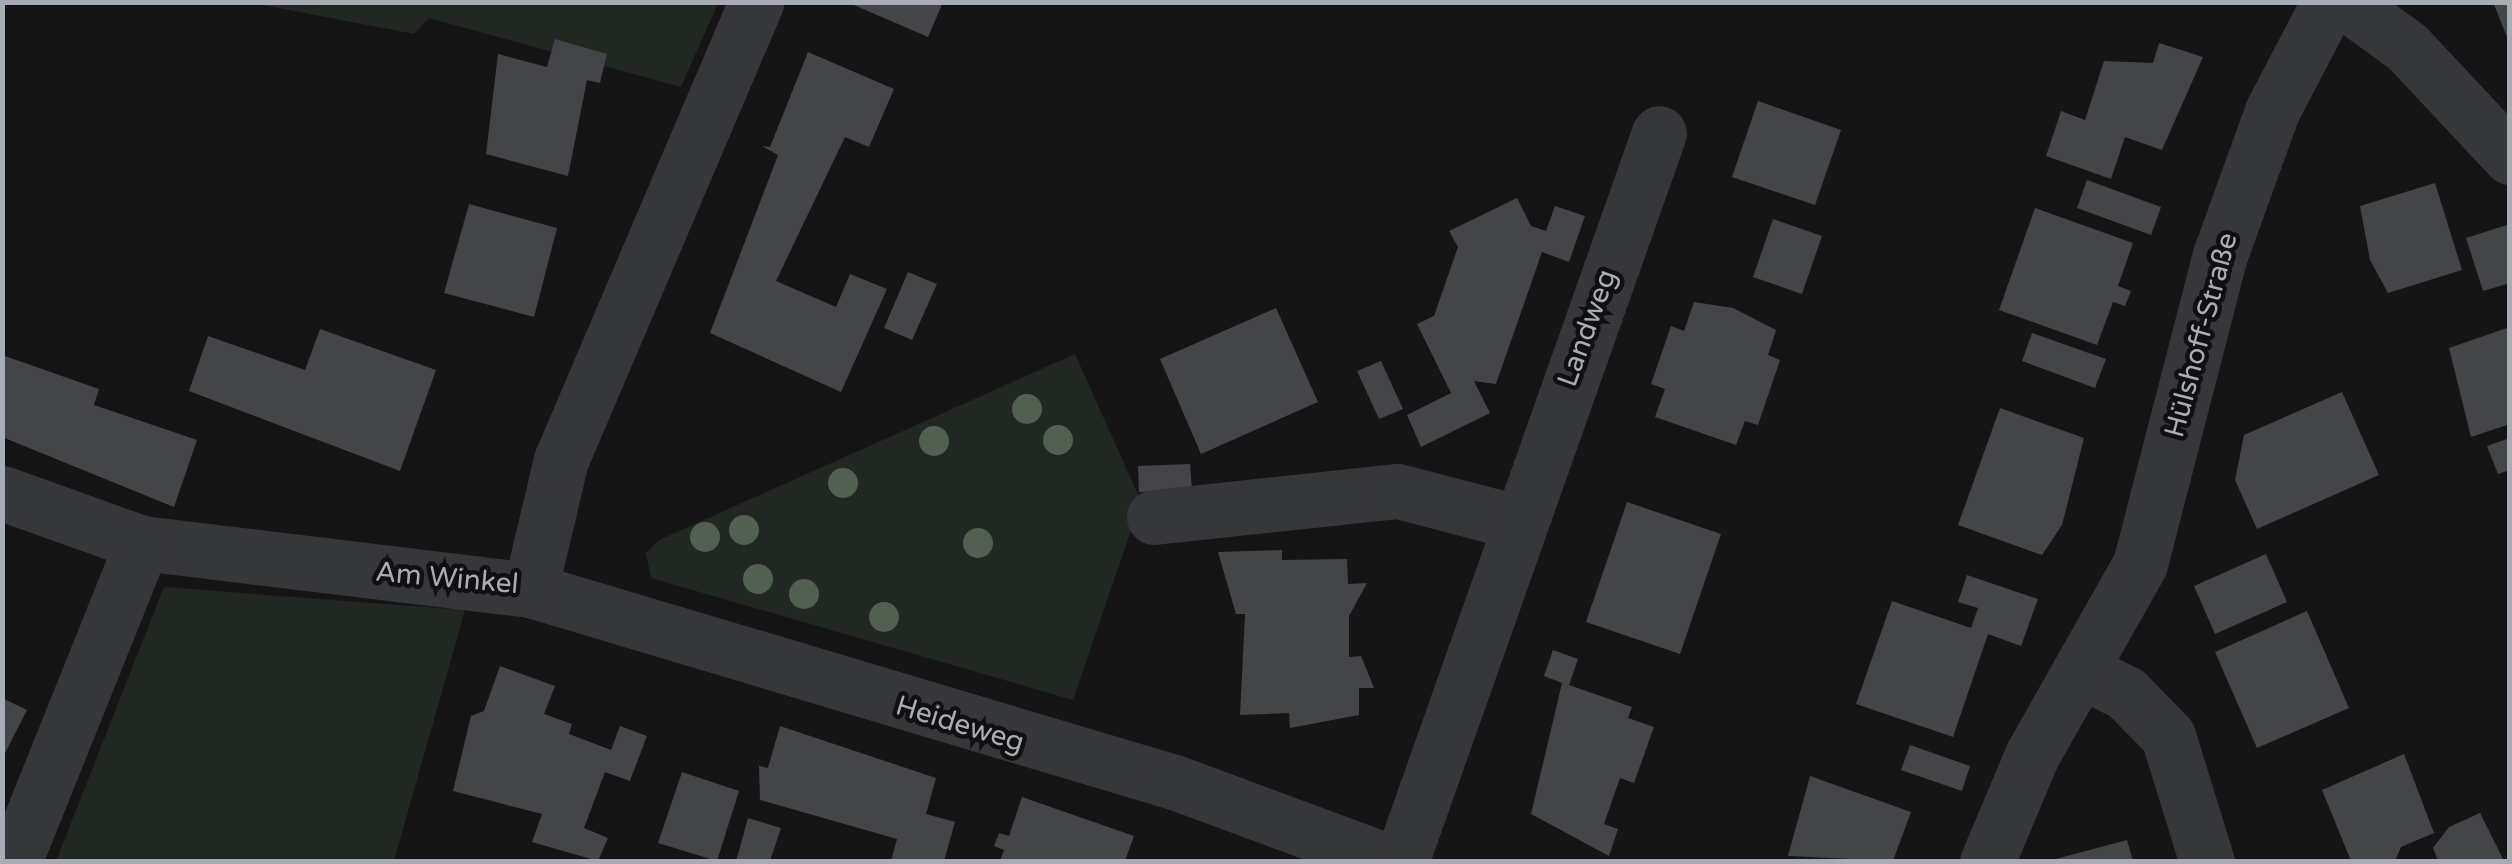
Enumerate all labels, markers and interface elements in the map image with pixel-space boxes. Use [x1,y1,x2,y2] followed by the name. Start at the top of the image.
[2158,229,2244,441] street label: Hülshoff-Straße
[1550,265,1624,391] street label: Landweg
[374,555,520,601] street label: Am Winkel
[892,689,1028,759] street label: Heideweg

